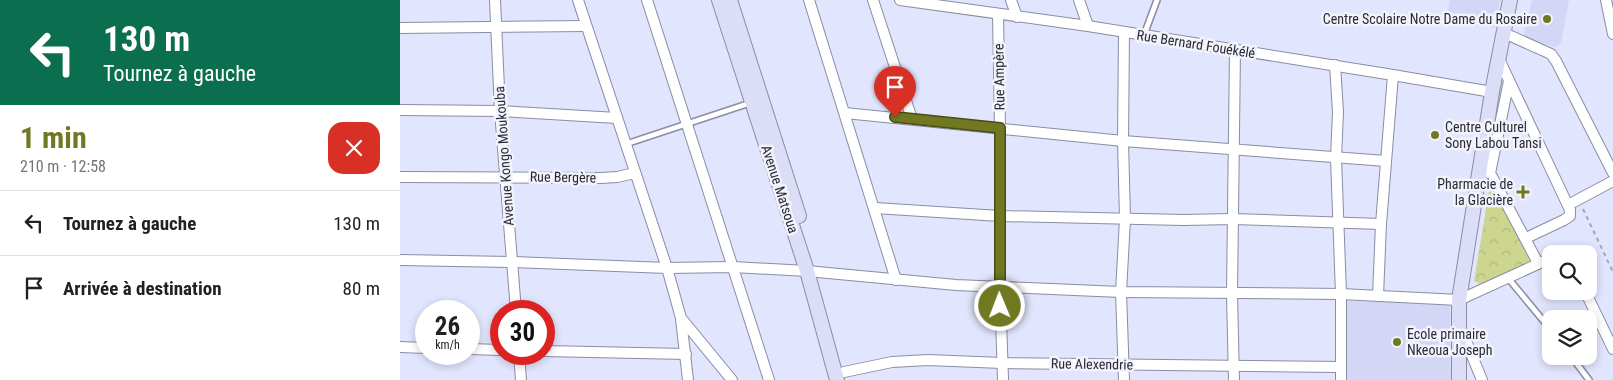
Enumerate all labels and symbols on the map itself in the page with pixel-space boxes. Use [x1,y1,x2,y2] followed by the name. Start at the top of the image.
[1323,11,1537,27] place label: Centre Scolaire Notre Dame du Rosaire
[1541,13,1553,25] marker: Centre Scolaire Notre Dame du Rosaire
[1136,27,1257,61] street label: Rue Bernard Fouékélé
[990,43,1008,111] street label: Rue Ampère
[874,66,916,117] pin
[491,86,517,226] street label: Avenue Kongo Moukouba
[1445,119,1542,151] place label: Centre Culturel Sony Labou Tansi
[1429,129,1441,141] marker: Centre Culturel Sony Labou Tansi
[758,143,802,235] street label: Avenue Matsoua
[530,168,597,186] street label: Rue Bergère
[1437,176,1513,208] place label: Pharmacie de la Glacière
[1517,186,1529,198] marker: Pharmacie de la Glacière
[973,279,1025,331] position arrow
[490,300,555,365] speed limit sign: 30
[1407,326,1493,358] place label: Ecole primaire Nkeoua Joseph
[1391,336,1403,348] marker: Ecole primaire Nkeoua Joseph
[1051,355,1134,373] street label: Rue Alexendrie

